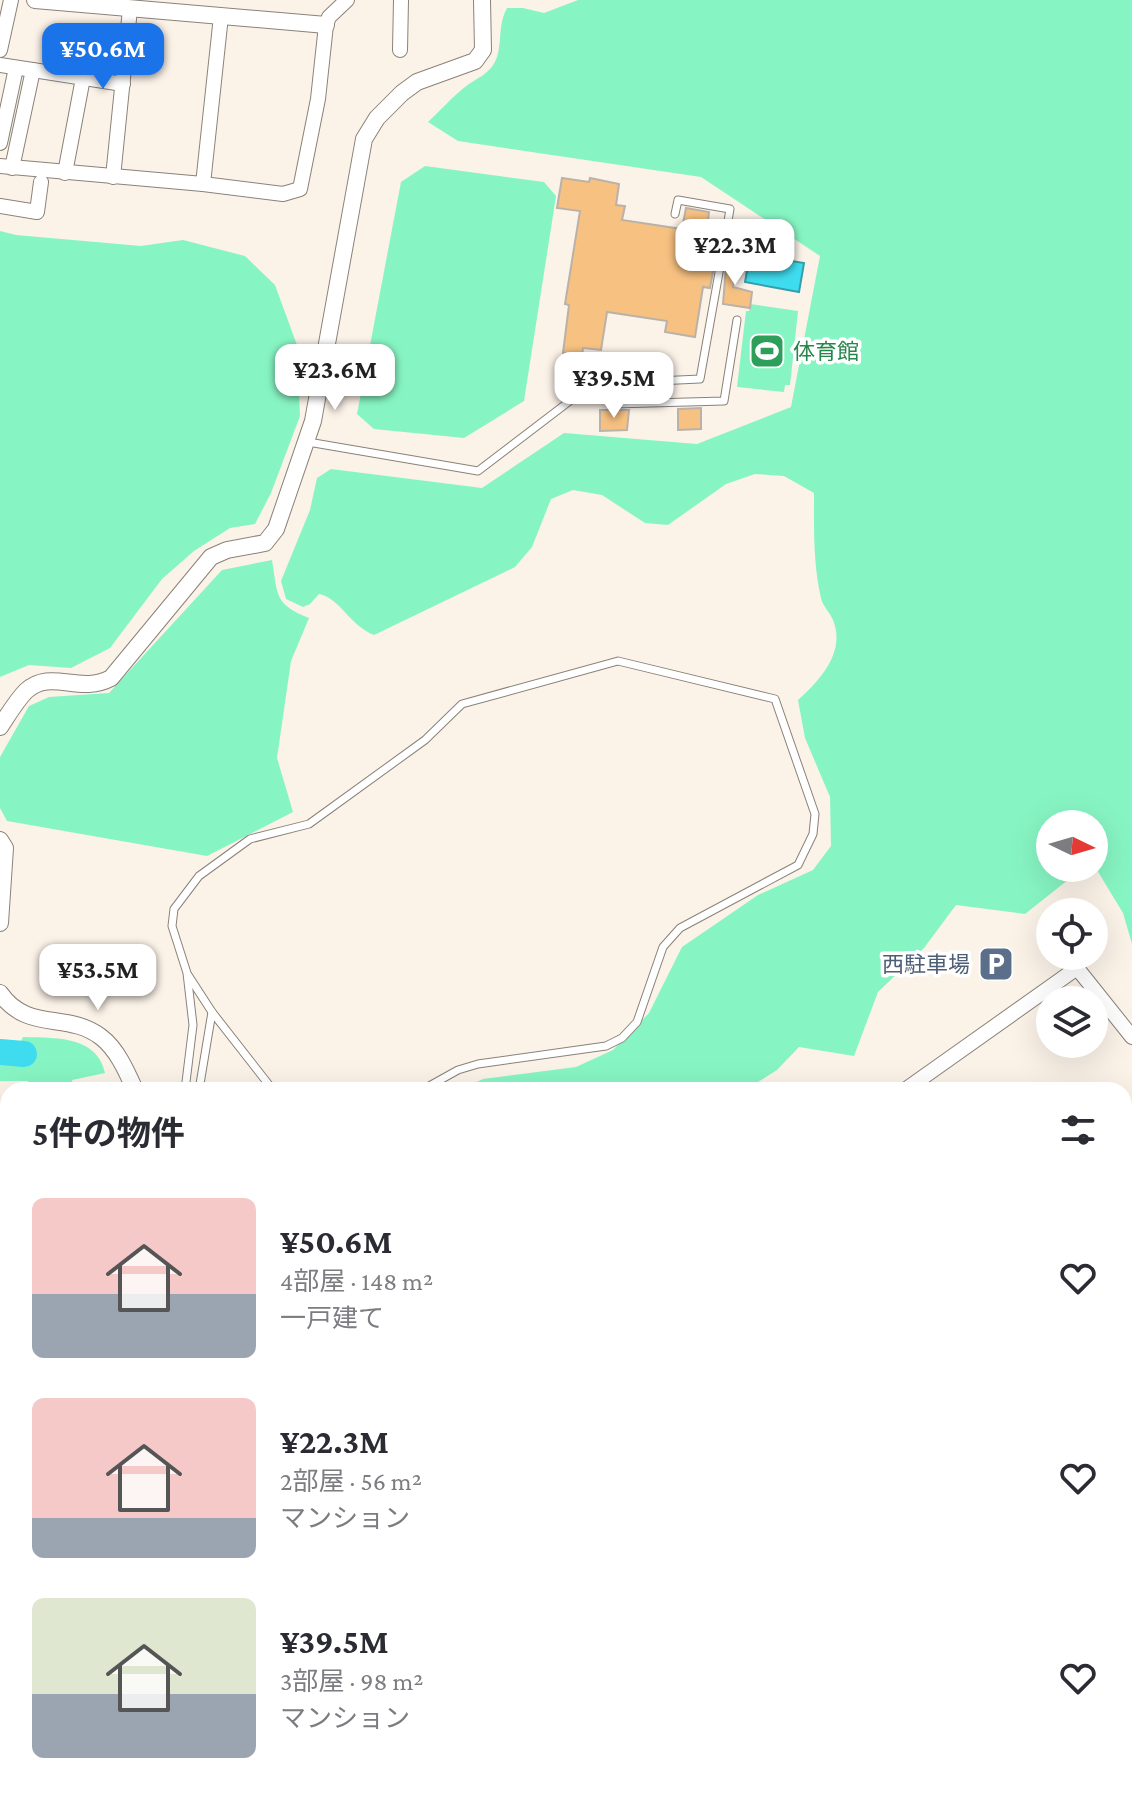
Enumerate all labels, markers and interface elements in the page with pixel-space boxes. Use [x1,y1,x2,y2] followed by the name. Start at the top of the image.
[38,23,168,91] pin: ¥50.6M
[60,34,146,63] text: ¥50.6M
[670,219,800,287] pin: ¥22.3M
[693,230,777,259] text: ¥22.3M
[748,332,786,370] sports icon: 体育館
[793,339,859,364] place label: 体育館
[270,344,400,412] pin: ¥23.6M
[549,352,679,420] pin: ¥39.5M
[293,355,377,384] text: ¥23.6M
[573,363,655,392] text: ¥39.5M
[1036,810,1108,882] north arrow
[1036,810,1108,1058] map controls
[1036,898,1108,970] button: locate
[33,944,163,1012] pin: ¥53.5M
[977,945,1015,983] parking icon: 西駐車場
[882,952,970,977] place label: 西駐車場
[57,955,139,984] text: ¥53.5M
[1036,986,1108,1058] button: layers
[1056,1108,1100,1152] icon: filters
[32,1115,185,1152] text: 5件の物件
[280,1223,392,1260] text: ¥50.6M
[96,1230,192,1326] icon: home
[1056,1256,1100,1300] icon: heart
[280,1267,433,1296] text: 4部屋 · 148 m²
[280,1304,384,1333] text: 一戸建て
[280,1423,389,1460] text: ¥22.3M
[96,1430,192,1526] icon: home
[1056,1456,1100,1500] icon: heart
[280,1467,422,1496] text: 2部屋 · 56 m²
[280,1504,410,1533] text: マンション
[280,1623,389,1660] text: ¥39.5M
[96,1630,192,1726] icon: home
[1056,1656,1100,1700] icon: heart
[280,1667,423,1696] text: 3部屋 · 98 m²
[280,1704,410,1733] text: マンション

